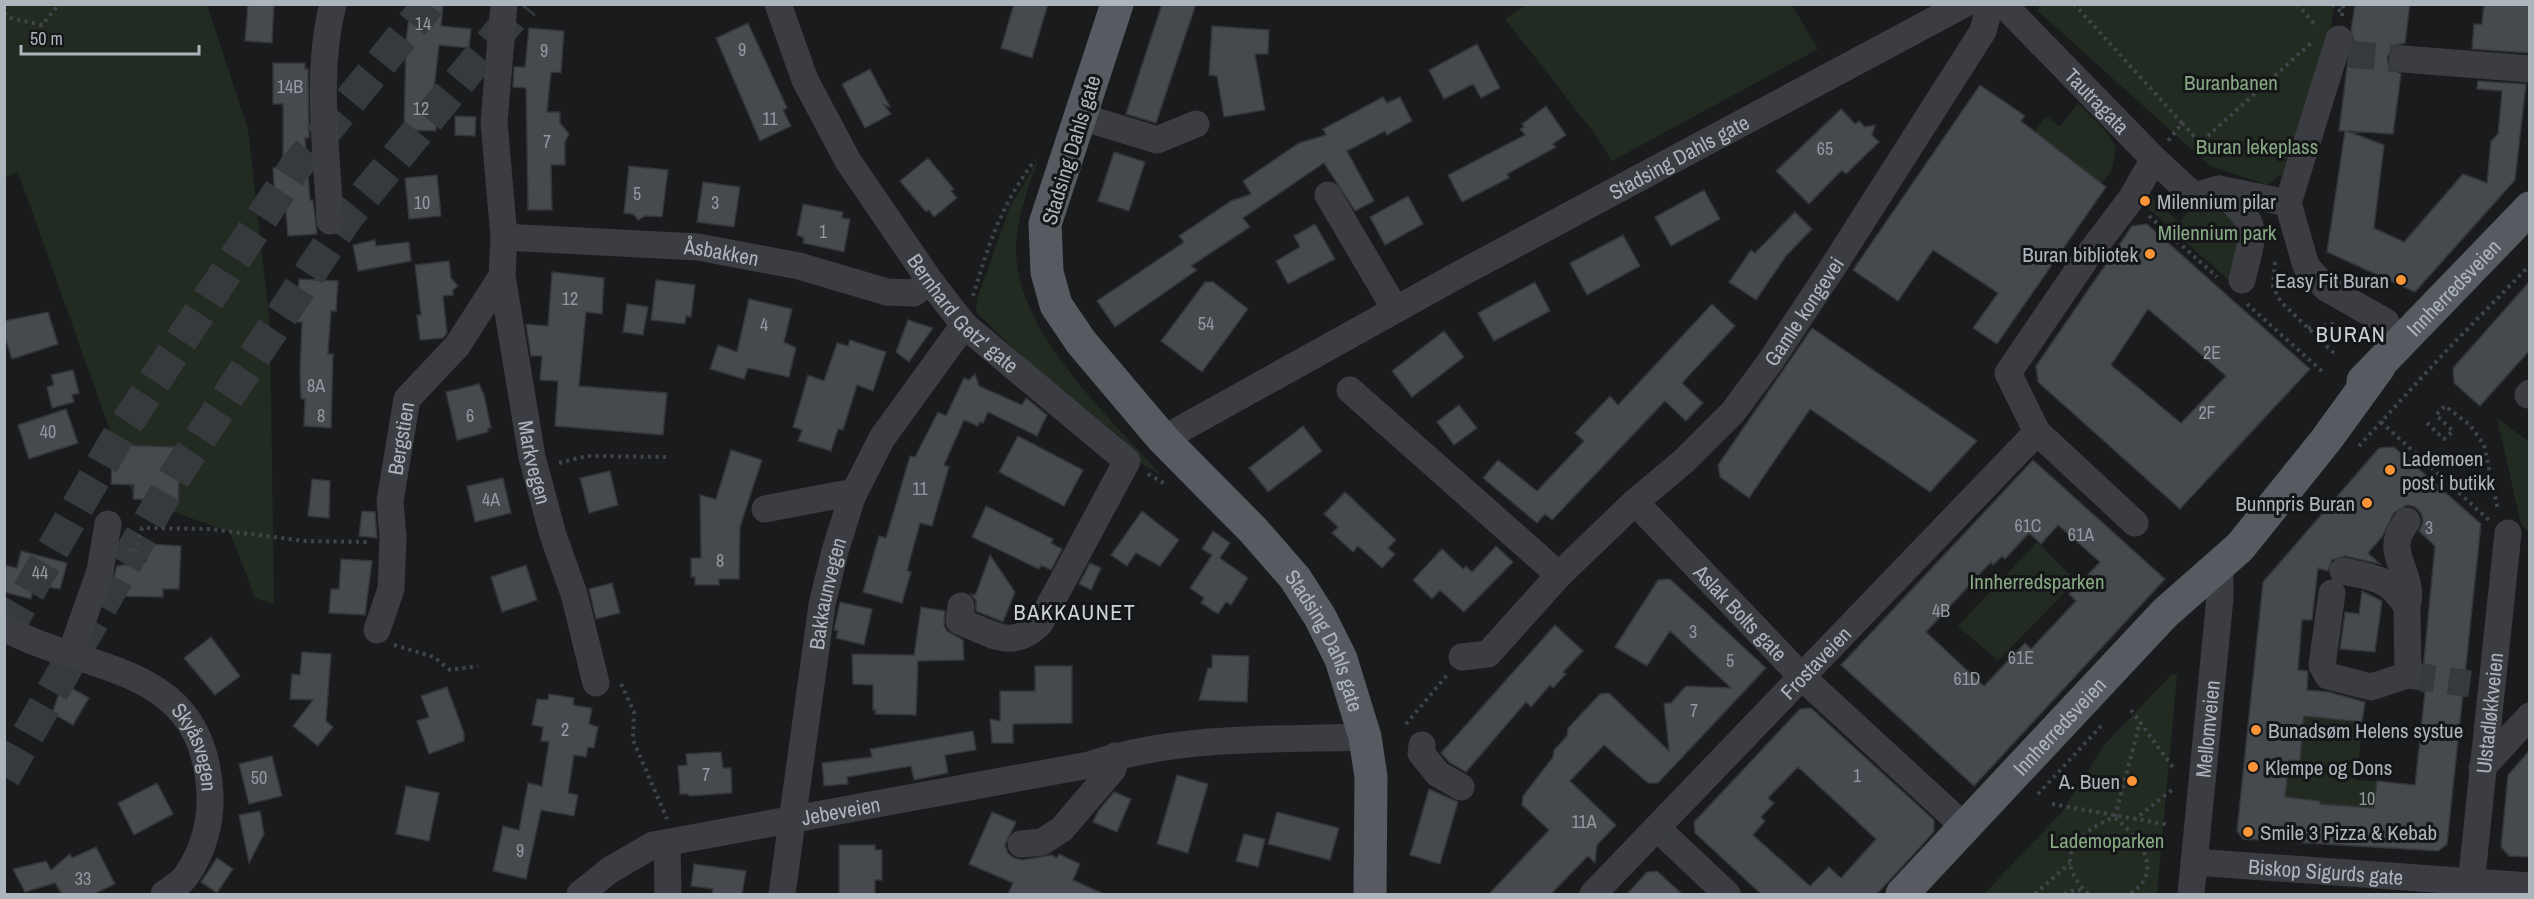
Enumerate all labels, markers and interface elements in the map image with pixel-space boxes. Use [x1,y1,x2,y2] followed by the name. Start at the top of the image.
[415,11,431,36] house number: 14
[21,18,200,56] scale bar
[30,26,63,51] text: 50 m
[738,37,746,62] house number: 9
[540,38,548,63] house number: 9
[2058,61,2136,140] street label: Tautragata
[2184,68,2278,97] park label: Buranbanen
[1034,72,1108,228] street label: Stadsing Dahls gate
[277,74,303,99] house number: 14B
[413,96,429,121] house number: 12
[762,106,778,131] house number: 11
[1604,107,1754,206] street label: Stadsing Dahls gate
[543,129,551,154] house number: 7
[2196,132,2318,161] park label: Buran lekeplass
[1817,136,1833,161] house number: 65
[633,181,641,206] house number: 5
[2157,187,2276,216] place label: Milennium pilar
[414,190,430,215] house number: 10
[711,190,719,215] house number: 3
[2138,194,2152,208] marker: Milennium pilar
[2158,218,2277,247] park label: Milennium park
[819,219,828,244] house number: 1
[682,232,761,273] street label: Åsbakken
[2400,233,2507,342] street label: Innherredsveien
[2022,240,2138,269] place label: Buran bibliotek
[2143,247,2157,261] marker: Buran bibliotek
[901,248,1025,379] street label: Bernhard Getz' gate
[1757,251,1850,372] street label: Gamle kongevei
[2275,266,2389,295] place label: Easy Fit Buran
[2394,273,2408,287] marker: Easy Fit Buran
[562,286,578,311] house number: 12
[1198,311,1214,336] house number: 54
[760,312,768,337] house number: 4
[2316,319,2386,349] district label: BURAN
[2203,340,2221,365] house number: 2E
[307,373,325,398] house number: 8A
[380,400,421,477] street label: Bergstien
[2198,400,2216,425] house number: 2F
[317,403,325,428] house number: 8
[466,403,474,428] house number: 6
[512,418,559,507] street label: Markvegen
[40,419,56,444] house number: 40
[2402,444,2495,497] place label: Lademoen post i butikk
[2383,463,2397,477] marker: Lademoen post i butikk
[912,476,928,501] house number: 11
[482,487,500,512] house number: 4A
[2235,489,2355,518] place label: Bunnpris Buran
[2360,496,2374,510] marker: Bunnpris Buran
[2014,513,2042,538] house number: 61C
[2425,515,2433,540] house number: 3
[2068,522,2094,547] house number: 61A
[802,534,853,651] street label: Bakkaunvegen
[716,548,724,573] house number: 8
[1687,557,1794,667] street label: Aslak Bolts gate
[32,560,48,585] house number: 44
[1279,563,1371,715] street label: Stadsing Dahls gate
[1970,567,2104,596] park label: Innherredsparken
[1014,597,1136,627] district label: BAKKAUNET
[1932,598,1950,623] house number: 4B
[1689,619,1697,644] house number: 3
[1773,620,1857,705] street label: Frostaveien
[2008,645,2034,670] house number: 61E
[1726,648,1734,673] house number: 5
[2468,651,2510,775] street label: Ulstadløkkveien
[1953,666,1981,691] house number: 61D
[2006,671,2112,781] street label: Innherredsveien
[2188,679,2226,779] street label: Mellomveien
[165,696,224,792] street label: Skyåsvegen
[1690,698,1698,723] house number: 7
[2268,716,2463,745] place label: Bunadsøm Helens systue
[561,717,569,742] house number: 2
[2249,723,2263,737] marker: Bunadsøm Helens systue
[2265,753,2392,782] place label: Klempe og Dons
[2246,760,2260,774] marker: Klempe og Dons
[702,762,710,787] house number: 7
[1853,763,1862,788] house number: 1
[251,765,267,790] house number: 50
[2058,767,2120,796] place label: A. Buen
[2125,774,2139,788] marker: A. Buen
[2359,786,2375,811] house number: 10
[799,789,882,832] street label: Jebeveien
[1571,809,1597,834] house number: 11A
[2260,818,2437,847] place label: Smile 3 Pizza & Kebab
[2241,825,2255,839] marker: Smile 3 Pizza & Kebab
[2050,826,2164,855] park label: Lademoparken
[516,838,524,863] house number: 9
[2247,851,2404,891] street label: Biskop Sigurds gate
[75,866,91,891] house number: 33

